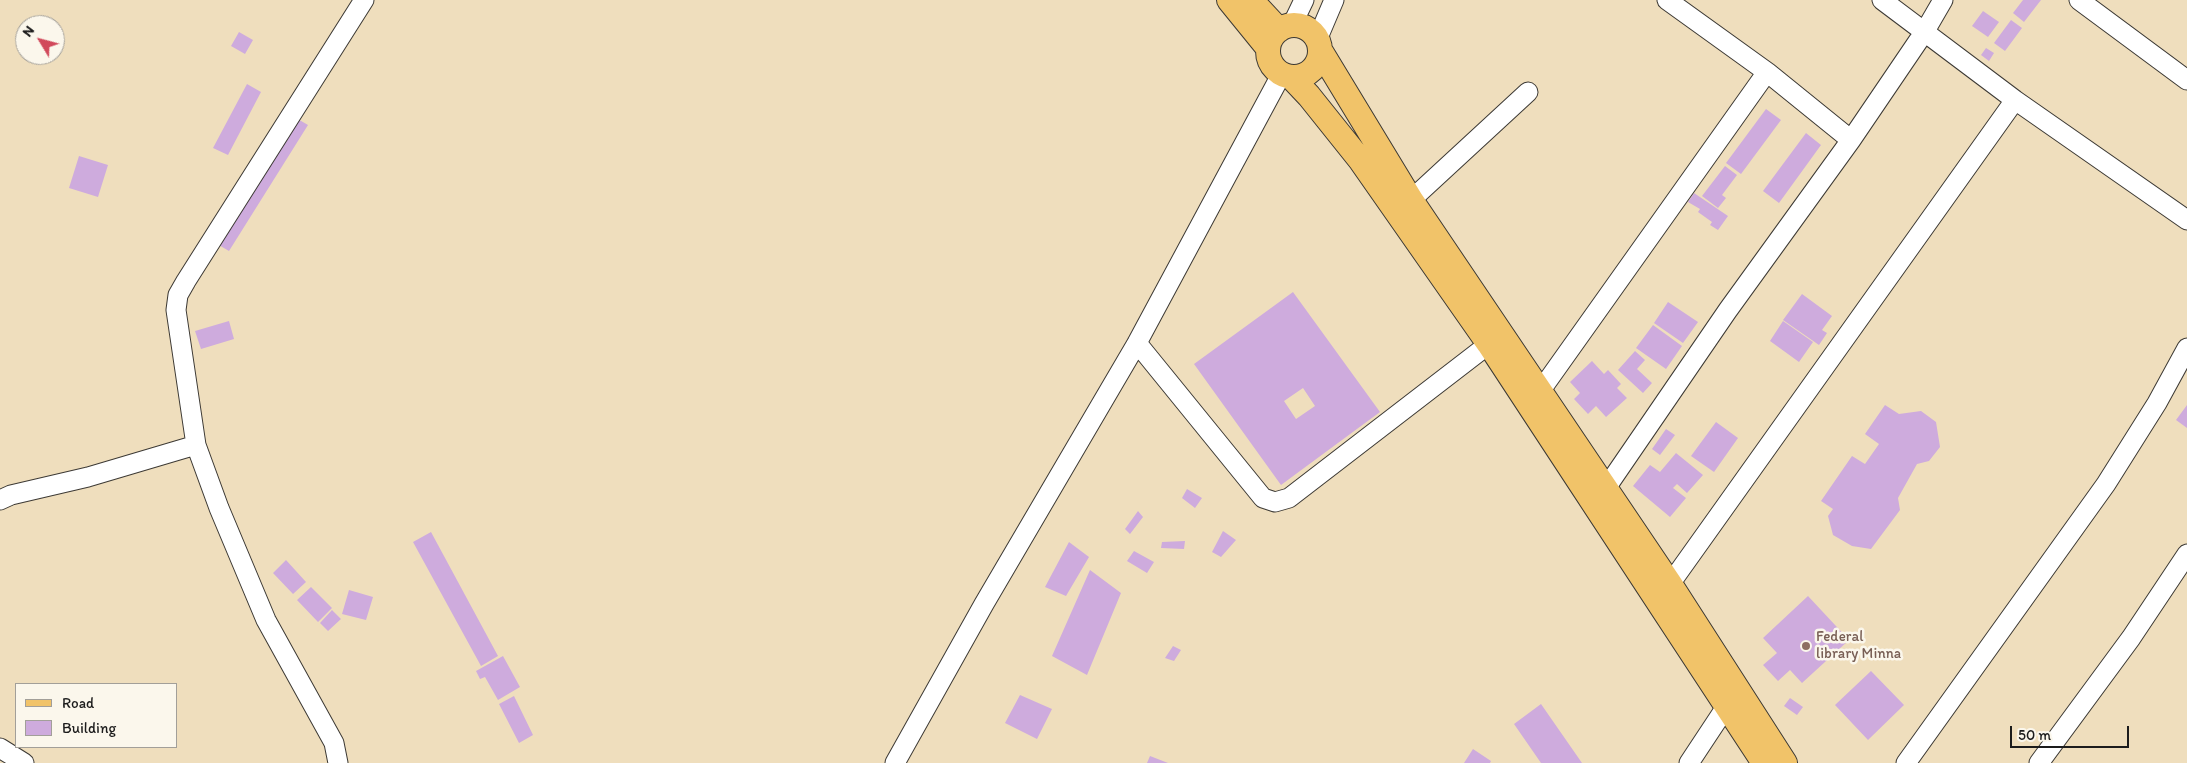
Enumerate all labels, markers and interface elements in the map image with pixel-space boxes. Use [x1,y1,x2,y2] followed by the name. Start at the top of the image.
[15,15,65,65] north arrow
[19,22,38,40] text: N
[1816,628,1901,663] place label: Federal library Minna
[1800,640,1812,652] marker: Federal library Minna
[15,683,178,748] legend
[62,694,94,712] text: Road
[2012,716,2131,748] scale bar
[62,719,116,737] text: Building
[2018,726,2051,744] text: 50 m

